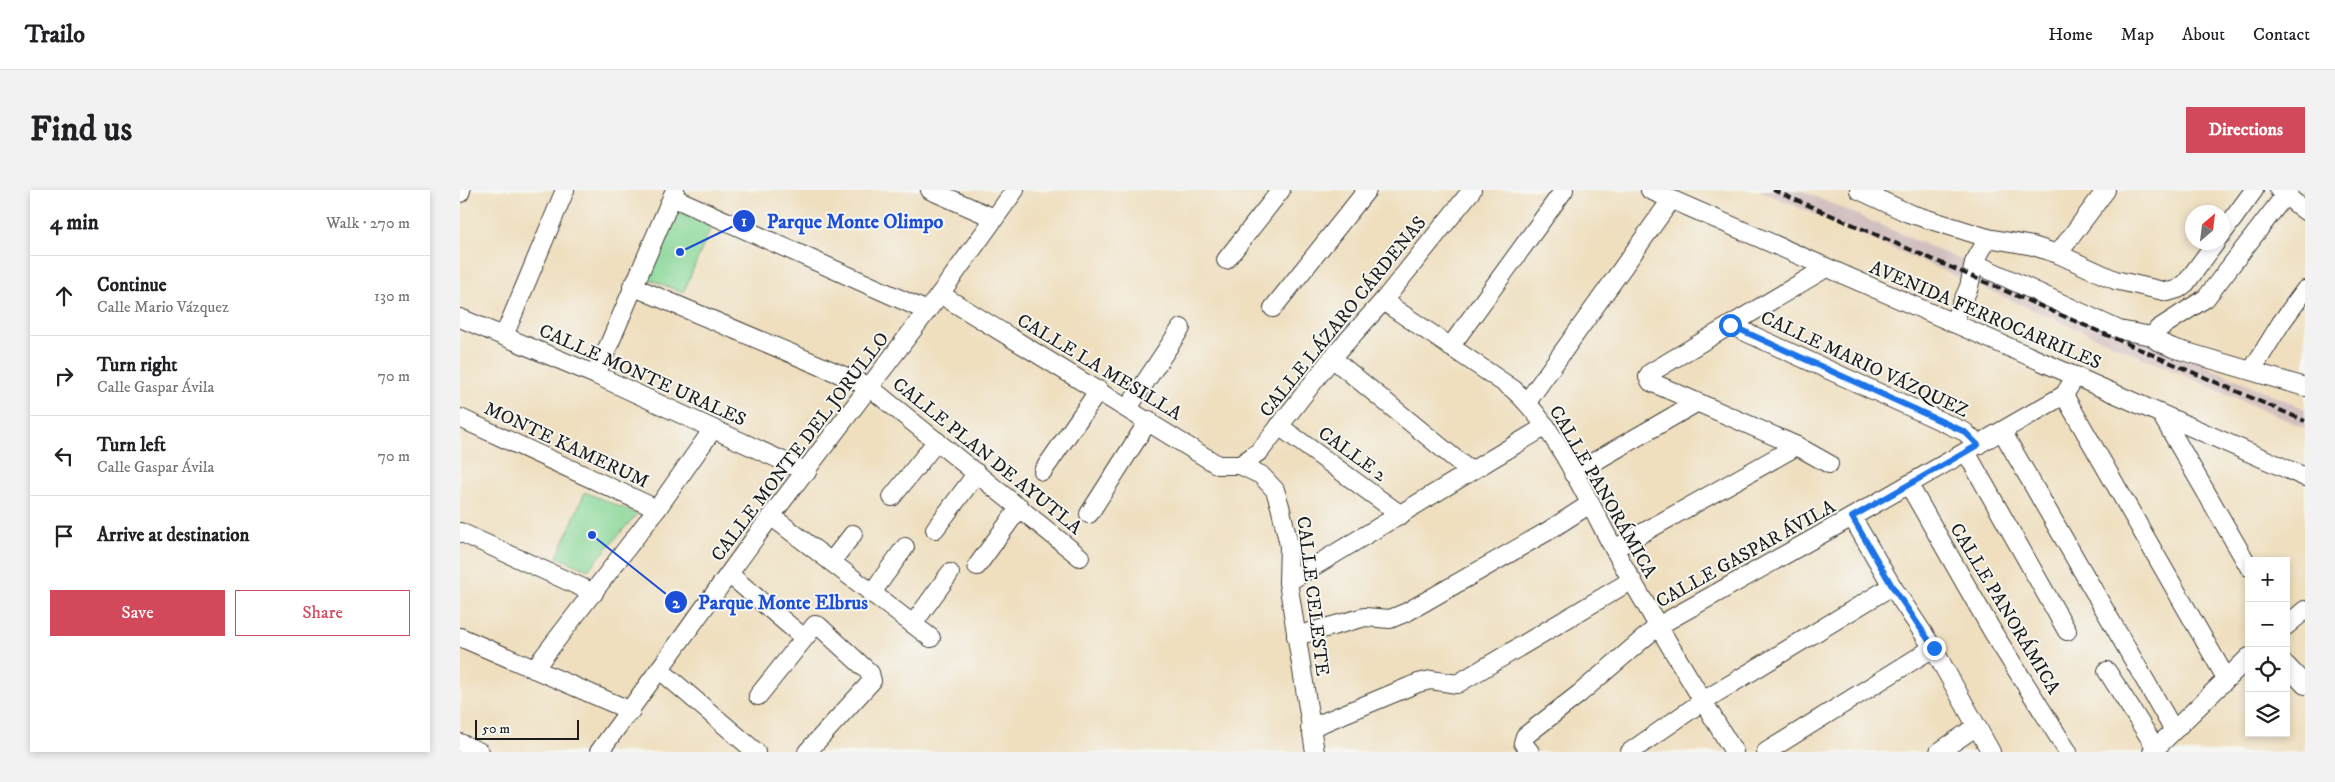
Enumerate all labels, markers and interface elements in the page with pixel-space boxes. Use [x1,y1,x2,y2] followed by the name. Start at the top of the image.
[25,20,85,50] text: Trailo
[2048,24,2093,46] text: Home
[2121,24,2154,46] text: Map
[2182,24,2225,46] text: About
[2253,24,2310,46] text: Contact
[2186,107,2305,153] button: Directions
[30,108,132,152] text: Find us
[732,204,953,239] callout: Parque Monte Olimpo
[2185,205,2230,250] north arrow
[50,210,99,236] text: 4 min
[767,210,944,235] text: Parque Monte Olimpo
[1253,210,1431,422] street label: CALLE LÁZARO CÁRDENAS
[741,212,747,231] text: 1
[326,213,410,233] text: Walk · 270 m
[1866,256,2105,375] street label: AVENIDA FERROCARRILES
[97,274,167,297] text: Continue
[50,282,78,310] icon: ahead
[374,286,410,306] text: 130 m
[97,297,229,317] text: Calle Mario Vázquez
[1757,304,1973,423] street label: CALLE MARIO VÁZQUEZ
[1013,309,1187,426] street label: CALLE LA MESILLA
[1719,314,1742,337] route start
[535,319,749,431] street label: CALLE MONTE URALES
[706,328,894,566] street label: CALLE MONTE DEL JORULLO
[97,354,177,377] text: Turn right
[50,362,78,390] icon: right
[378,366,410,386] text: 70 m
[888,373,1087,540] street label: CALLE PLAN DE AYUTLA
[97,377,214,397] text: Calle Gaspar Ávila
[481,397,652,494] street label: MONTE KAMERUM
[1544,400,1664,583] street label: CALLE PANORÁMICA
[1313,422,1391,487] street label: CALLE 2
[97,434,166,457] text: Turn left
[50,442,78,470] icon: left
[378,446,410,466] text: 70 m
[97,457,214,477] text: Calle Gaspar Ávila
[1651,493,1840,613] street label: CALLE GASPAR ÁVILA
[1291,515,1334,677] street label: CALLE CELESTE
[1945,518,2067,699] street label: CALLE PANORÁMICA
[50,522,78,550] icon: arrive
[97,524,249,547] text: Arrive at destination
[2245,557,2290,737] map controls
[2245,557,2290,602] button: +
[663,585,878,620] callout: Parque Monte Elbrus
[50,590,225,636] button: Save
[235,590,410,636] button: Share
[698,591,868,616] text: Parque Monte Elbrus
[672,594,680,613] text: 2
[2245,602,2290,647] button: −
[1923,637,1946,660] route end
[2245,647,2290,692] button: locate
[2245,692,2290,737] button: layers
[475,717,579,740] scale bar
[482,720,510,738] text: 50 m

